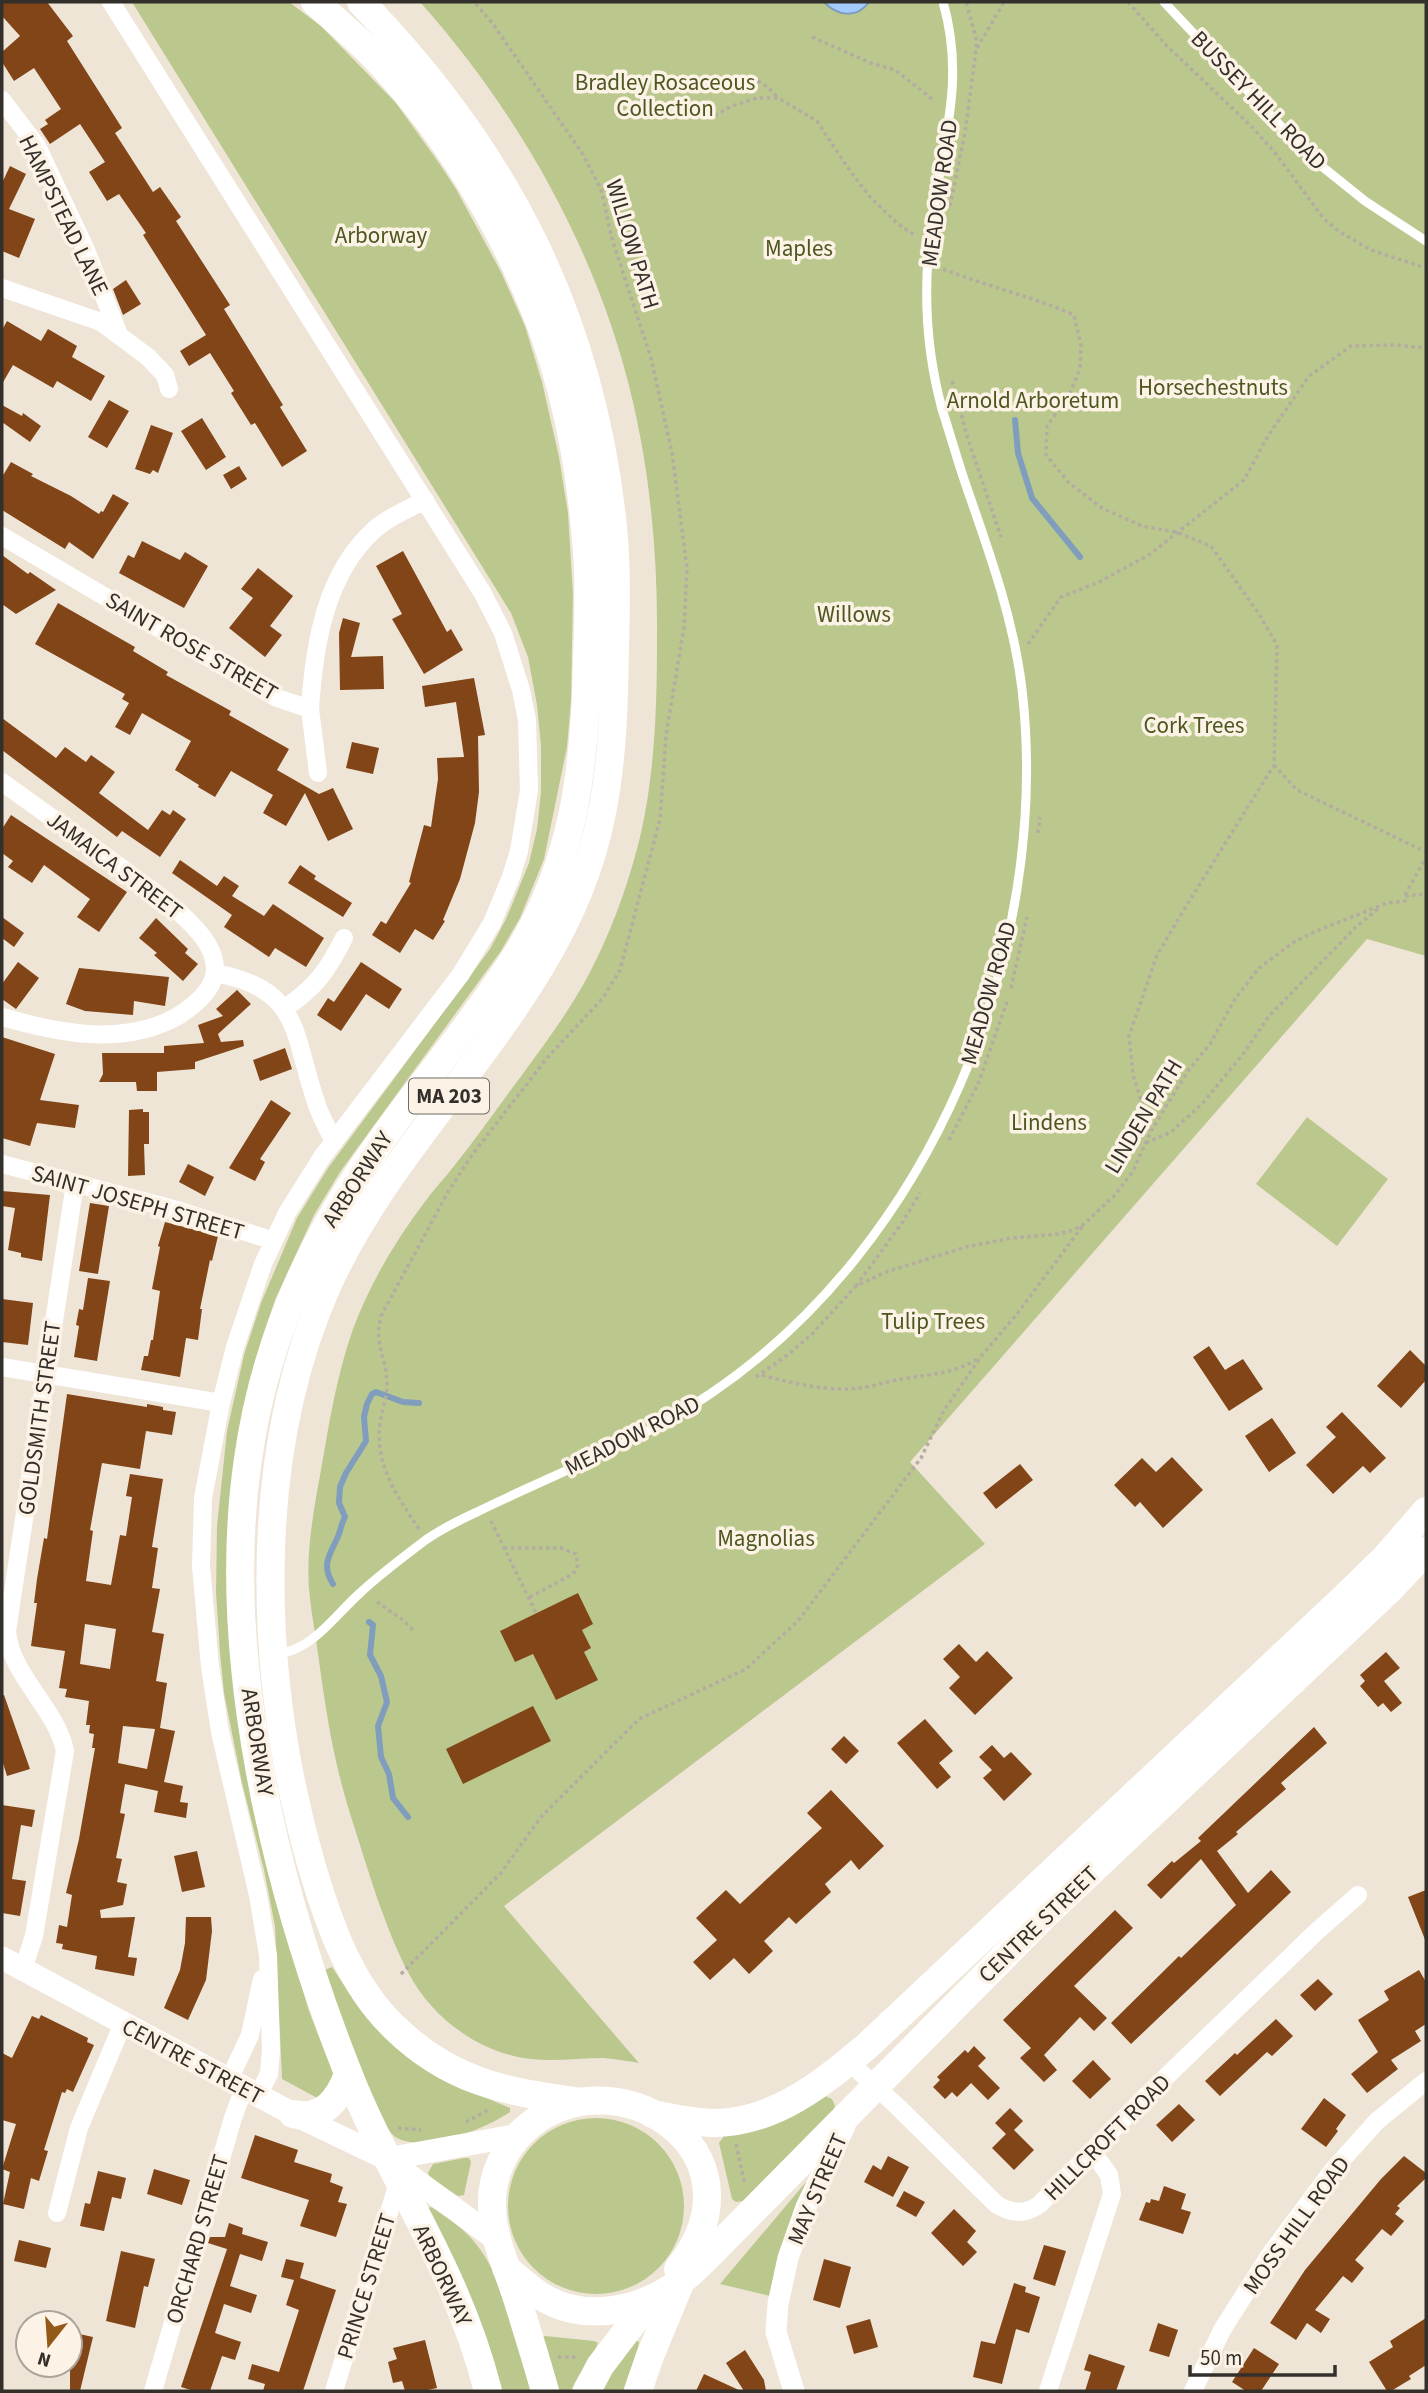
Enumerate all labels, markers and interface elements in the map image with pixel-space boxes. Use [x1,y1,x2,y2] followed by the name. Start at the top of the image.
[1183,23,1334,178] street label: BUSSEY HILL ROAD
[575,66,755,125] park label: Bradley Rosaceous Collection
[913,117,966,269] street label: MEADOW ROAD
[10,129,117,301] street label: HAMPSTEAD LANE
[597,175,668,313] street label: WILLOW PATH
[335,219,428,252] park label: Arborway
[765,232,833,265] park label: Maples
[1138,371,1288,404] park label: Horsechestnuts
[947,384,1119,417] park label: Arnold Arboretum
[100,584,284,709] street label: SAINT ROSE STREET
[817,598,891,631] park label: Willows
[1143,709,1245,742] park label: Cork Trees
[40,803,190,928] street label: JAMAICA STREET
[952,917,1025,1069] street label: MEADOW ROAD
[1096,1053,1191,1180] street label: LINDEN PATH
[409,1078,489,1114] road number: MA 203
[1011,1106,1087,1139] park label: Lindens
[314,1125,401,1234] street label: ARBORWAY
[28,1156,248,1249] street label: SAINT JOSEPH STREET
[881,1305,985,1338] park label: Tulip Trees
[10,1319,69,1517] street label: GOLDSMITH STREET
[559,1387,706,1484] street label: MEADOW ROAD
[717,1522,815,1555] park label: Magnolias
[233,1686,282,1798] street label: ARBORWAY
[971,1858,1106,1990] street label: CENTRE STREET
[116,2010,269,2113] street label: CENTRE STREET
[1037,2067,1178,2208] street label: HILLCROFT ROAD
[779,2128,856,2250] street label: MAY STREET
[1235,2149,1358,2301] street label: MOSS HILL ROAD
[158,2151,237,2328] street label: ORCHARD STREET
[329,2209,404,2363] street label: PRINCE STREET
[405,2219,481,2332] street label: ARBORWAY
[14,2309,84,2379] north arrow
[1190,2334,1335,2378] scale bar
[1200,2343,1242,2373] text: 50 m
[34,2344,54,2374] text: N

